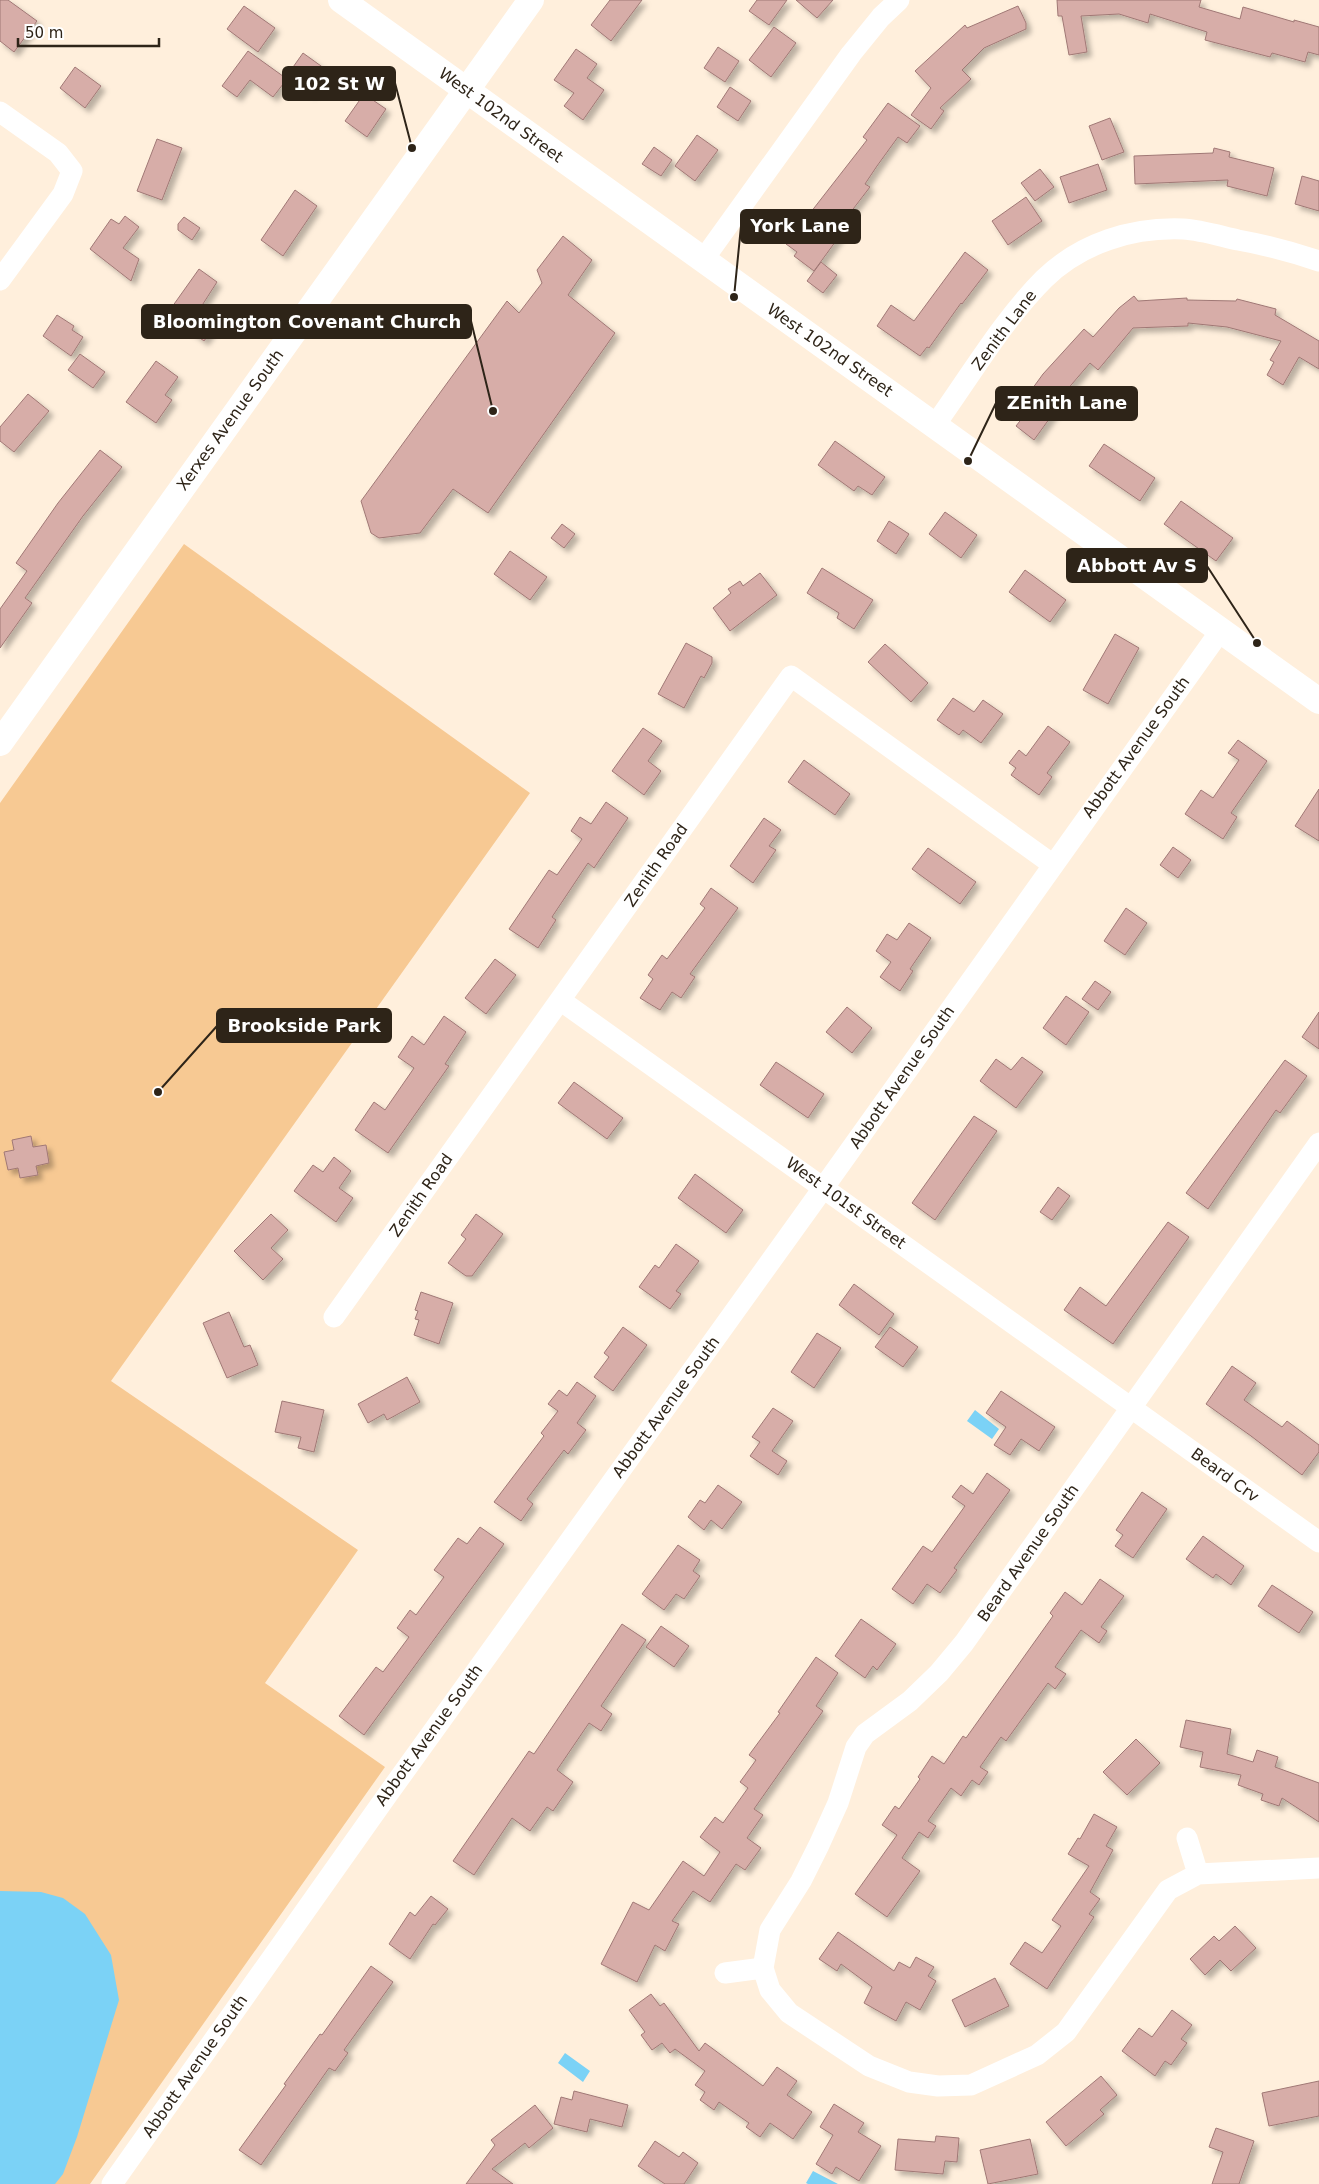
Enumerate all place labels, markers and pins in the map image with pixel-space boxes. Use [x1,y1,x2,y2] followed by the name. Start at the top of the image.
[283,67,395,100] callout: 102 St W
[741,210,860,243] callout: York Lane
[142,305,471,338] callout: Bloomington Covenant Church
[996,387,1137,420] callout: ZEnith Lane
[1067,549,1207,582] callout: Abbott Av S
[217,1009,391,1042] callout: Brookside Park

